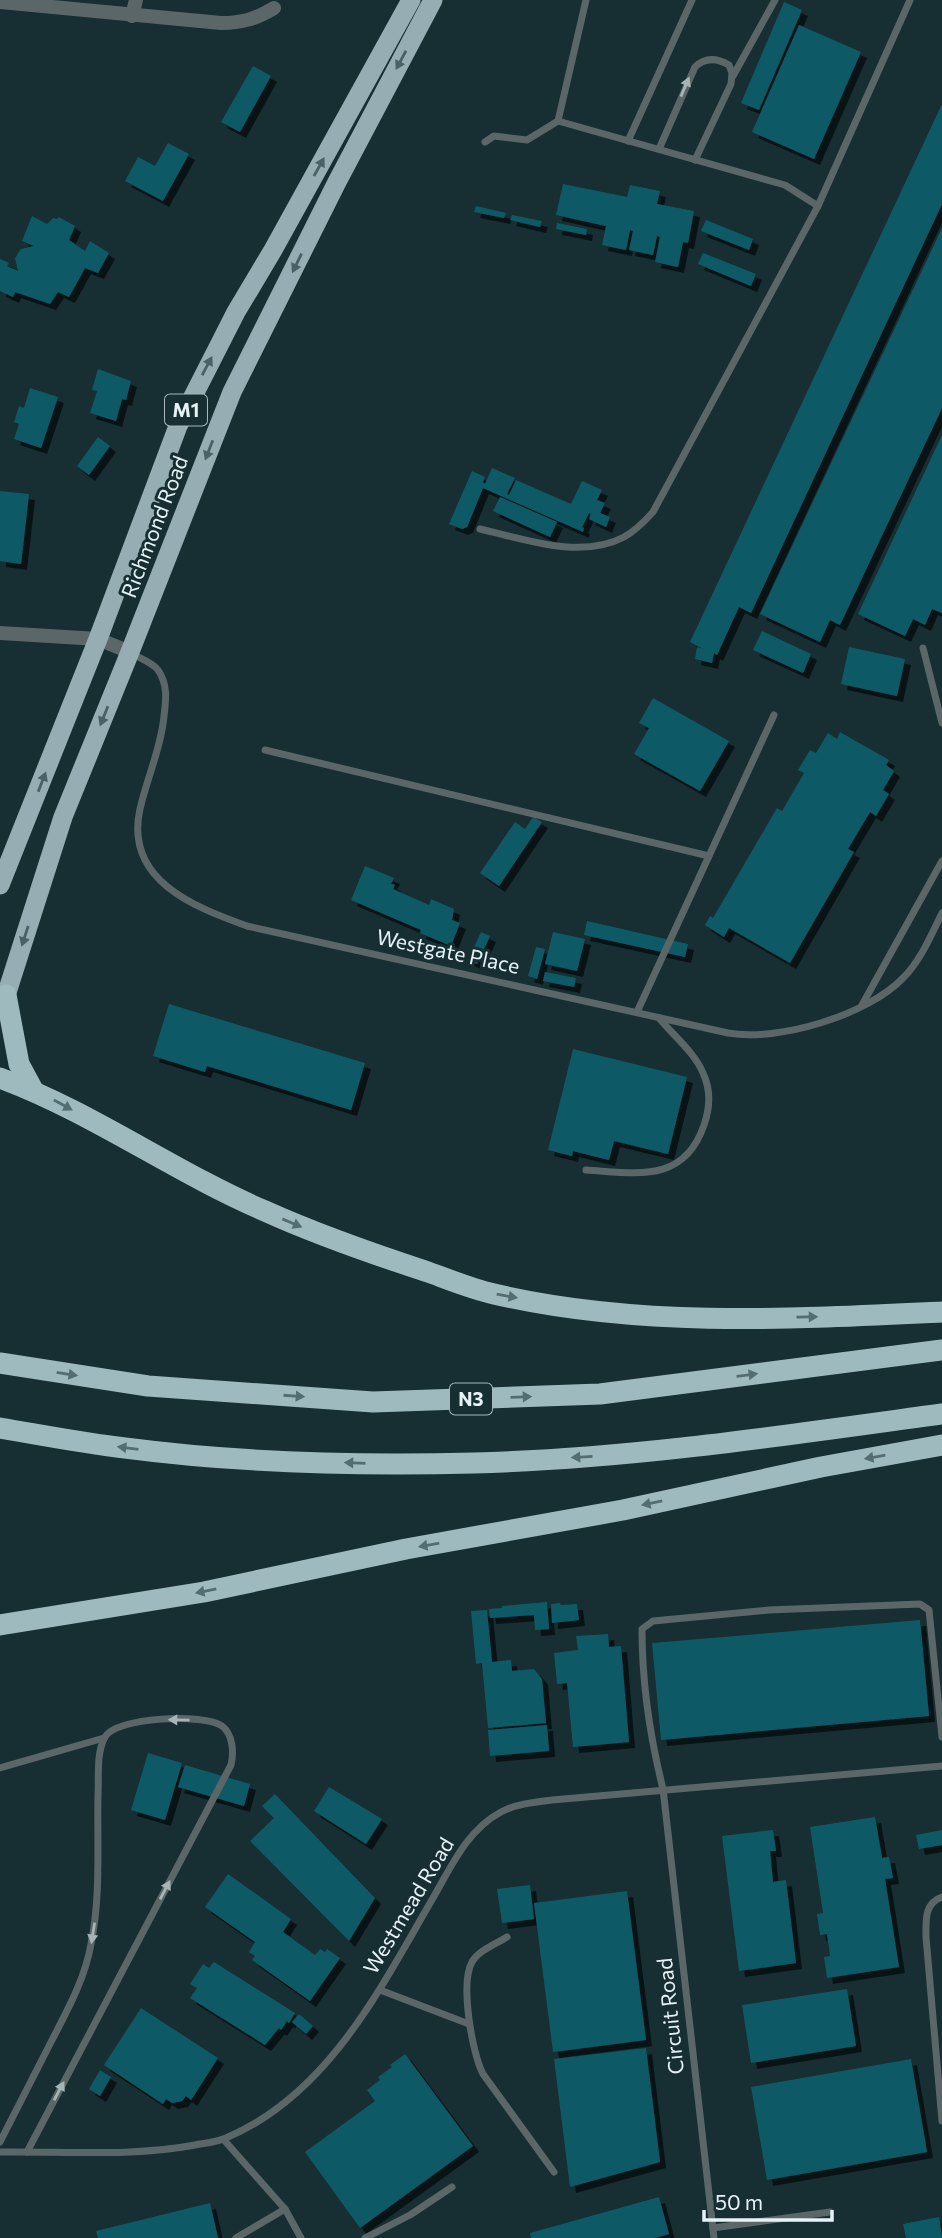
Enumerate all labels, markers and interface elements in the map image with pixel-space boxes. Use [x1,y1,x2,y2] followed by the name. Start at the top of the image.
[395,51,407,70] one-way arrow
[680,76,691,97] one-way arrow
[313,158,325,177] one-way arrow
[291,253,303,273] one-way arrow
[202,356,213,376] one-way arrow
[165,394,207,426] road number: M1
[204,440,215,461] one-way arrow
[115,452,192,601] street label: Richmond Road
[99,705,110,726] one-way arrow
[36,771,47,792] one-way arrow
[374,923,522,978] street label: Westgate Place
[19,925,30,946] one-way arrow
[53,1099,72,1111] one-way arrow
[282,1217,302,1229] one-way arrow
[496,1291,518,1302] one-way arrow
[796,1311,818,1322] one-way arrow
[57,1369,79,1380] one-way arrow
[736,1370,758,1381] one-way arrow
[450,1384,492,1414] road number: N3
[283,1391,305,1402] one-way arrow
[510,1391,532,1402] one-way arrow
[117,1443,139,1454] one-way arrow
[571,1452,593,1463] one-way arrow
[864,1452,886,1463] one-way arrow
[344,1458,366,1469] one-way arrow
[641,1498,663,1509] one-way arrow
[418,1540,440,1551] one-way arrow
[195,1586,217,1597] one-way arrow
[168,1714,190,1726] one-way arrow
[357,1832,458,1978] street label: Westmead Road
[160,1880,171,1900] one-way arrow
[87,1922,98,1944] one-way arrow
[651,1957,688,2076] street label: Circuit Road
[53,2082,65,2101] one-way arrow
[704,2178,832,2222] scale bar
[715,2189,763,2214] text: 50 m

